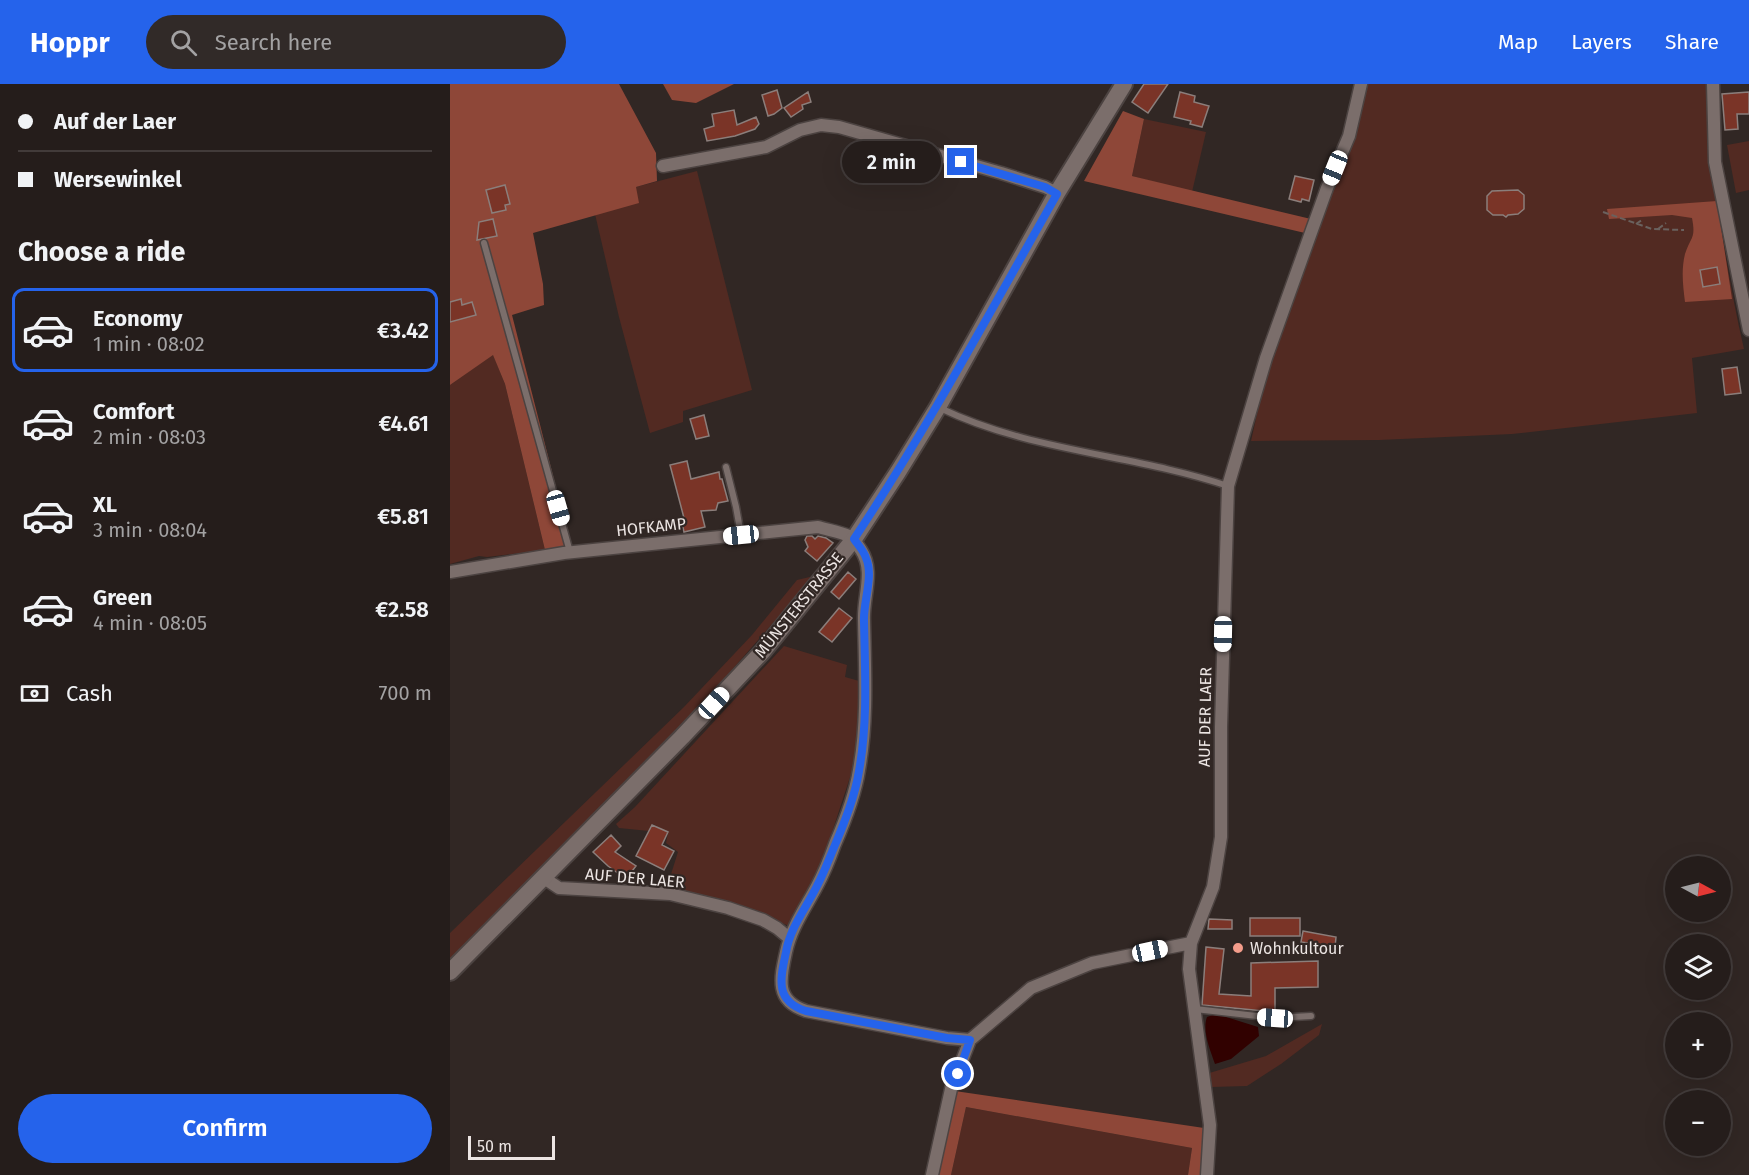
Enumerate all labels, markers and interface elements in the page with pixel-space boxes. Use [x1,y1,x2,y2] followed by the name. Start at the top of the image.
[146,15,566,69] search box
[30,26,110,59] text: Hoppr
[167,26,200,59] icon: search
[215,29,332,56] text: Search here
[1498,29,1538,55] text: Map
[1571,29,1632,55] text: Layers
[1665,29,1719,55] text: Share
[54,108,176,135] text: Auf der Laer
[841,141,940,183] callout: 2 min
[947,148,974,175] route end
[1320,148,1350,188] car
[867,150,916,174] text: 2 min
[54,166,182,193] text: Wersewinkel
[18,236,185,268] text: Choose a ride
[21,303,75,357] icon: car
[93,305,182,332] text: Economy
[377,317,429,344] text: €3.42
[93,332,205,356] text: 1 min · 08:02
[21,396,75,450] icon: car
[93,398,174,425] text: Comfort
[378,410,429,437] text: €4.61
[93,425,206,449] text: 2 min · 08:03
[544,488,572,528] car
[21,489,75,543] icon: car
[93,491,117,518] text: XL
[377,503,429,530] text: €5.81
[615,514,687,540] street label: HOFKAMP
[93,518,207,542] text: 3 min · 08:04
[722,524,760,546] car
[751,548,847,662] street label: MÜNSTERSTRASSE
[21,582,75,636] icon: car
[93,584,152,611] text: Green
[375,596,429,623] text: €2.58
[93,611,207,635] text: 4 min · 08:05
[1214,616,1232,652] car
[1195,667,1215,767] street label: AUF DER LAER
[18,677,51,710] icon: cash
[66,680,113,707] text: Cash
[379,681,432,705] text: 700 m
[695,684,733,722] car
[1665,856,1731,922] north arrow
[1665,856,1731,1156] map controls
[584,864,686,892] street label: AUF DER LAER
[1665,934,1731,1000] button: layers
[1131,938,1169,964] car
[1250,939,1344,958] place label: Wohnkultour
[1231,941,1245,955] marker: Wohnkultour
[1256,1008,1294,1028] car
[1665,1012,1731,1078] button: +
[944,1060,971,1087] route start
[1665,1090,1731,1156] button: −
[18,1094,432,1163] button: Confirm
[468,1133,555,1160] scale bar
[477,1137,512,1156] text: 50 m

